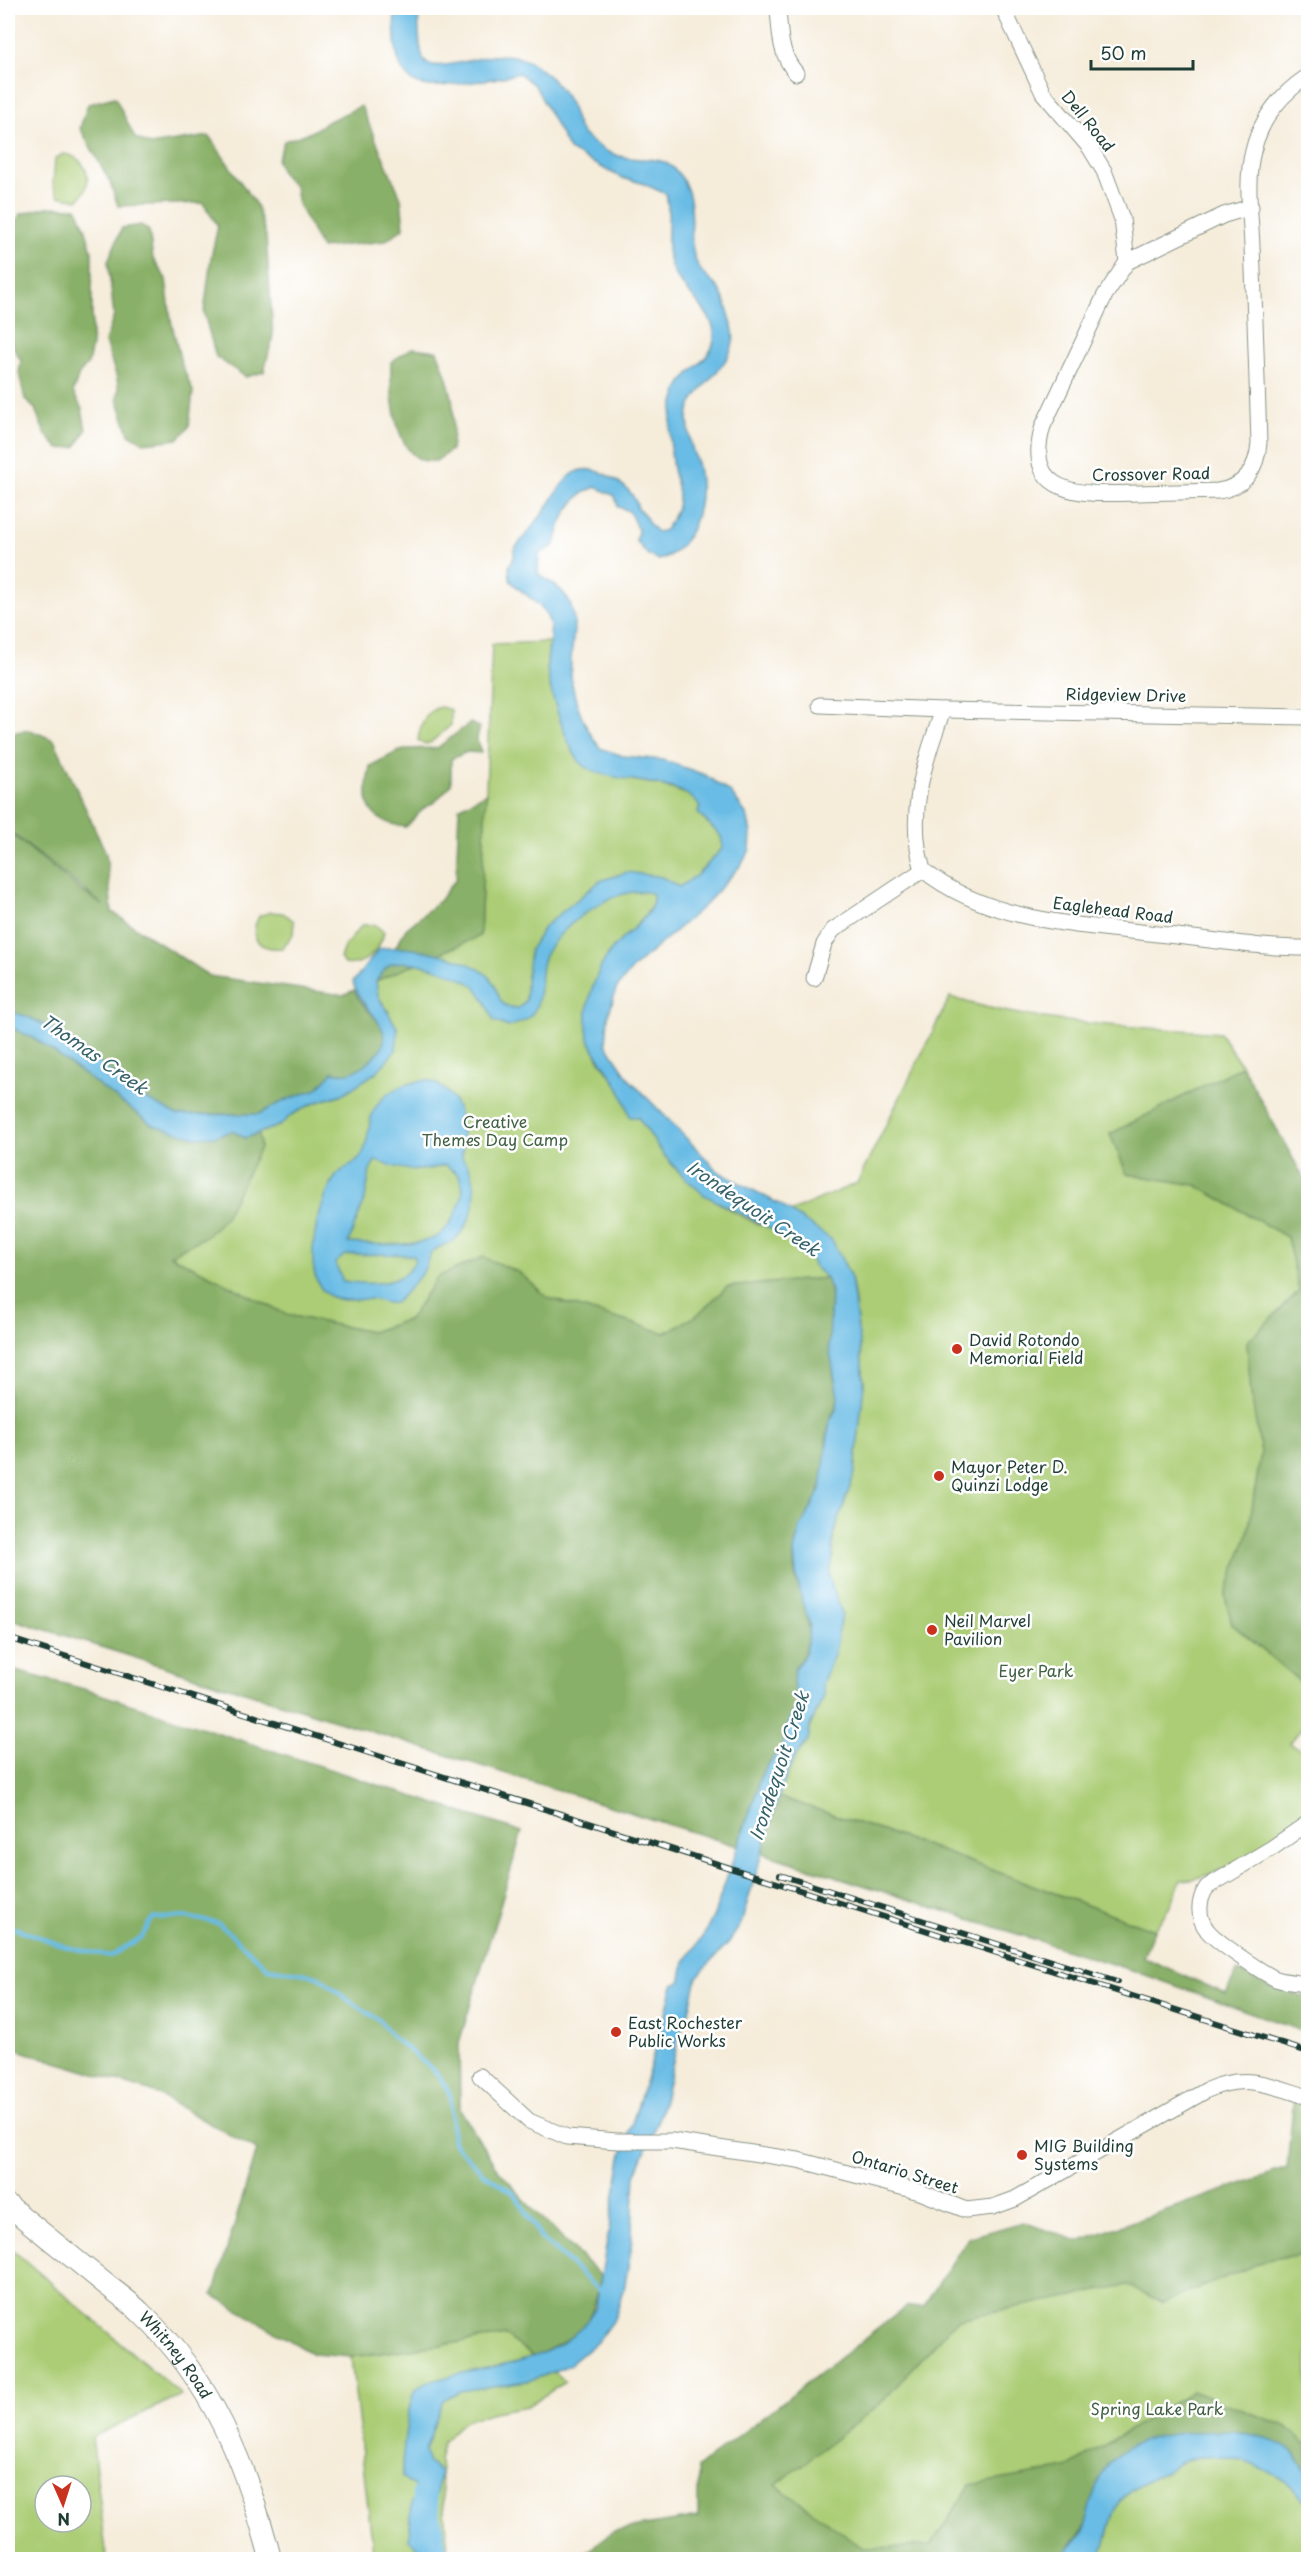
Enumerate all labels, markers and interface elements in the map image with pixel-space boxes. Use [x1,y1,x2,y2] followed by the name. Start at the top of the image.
[1091,33,1193,71] scale bar
[1100,39,1147,66] text: 50 m
[1056,84,1121,157] street label: Dell Road
[1092,460,1210,486] street label: Crossover Road
[1065,681,1187,707] street label: Ridgeview Drive
[1052,890,1175,928] street label: Eaglehead Road
[36,1007,155,1101] water label: Thomas Creek
[422,1109,568,1151] park label: Creative Themes Day Camp
[682,1153,827,1263] water label: Irondequoit Creek
[969,1327,1083,1369] place label: David Rotondo Memorial Field
[950,1342,964,1356] marker: David Rotondo Memorial Field
[951,1454,1068,1496] place label: Mayor Peter D. Quinzi Lodge
[932,1469,946,1483] marker: Mayor Peter D. Quinzi Lodge
[944,1608,1031,1650] place label: Neil Marvel Pavilion
[925,1623,939,1637] marker: Neil Marvel Pavilion
[998,1658,1074,1682] park label: Eyer Park
[742,1686,816,1844] water label: Irondequoit Creek
[628,2010,743,2052] place label: East Rochester Public Works
[609,2025,623,2039] marker: East Rochester Public Works
[1034,2133,1134,2175] place label: MIG Building Systems
[849,2143,962,2199] street label: Ontario Street
[1015,2148,1029,2162] marker: MIG Building Systems
[134,2305,219,2403] street label: Whitney Road
[1091,2396,1224,2420] park label: Spring Lake Park
[33,2474,93,2534] north arrow
[57,2508,71,2532] text: N

